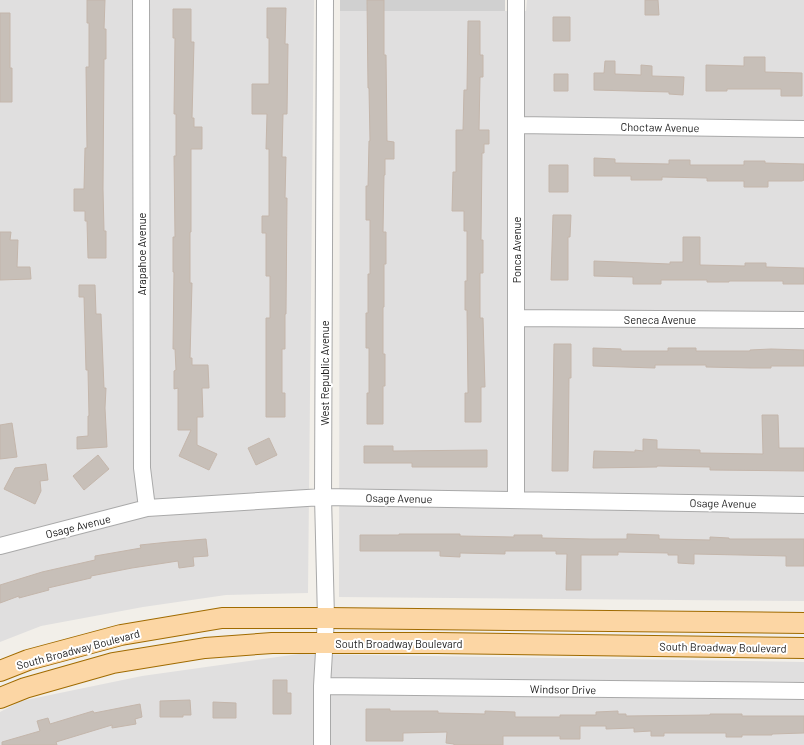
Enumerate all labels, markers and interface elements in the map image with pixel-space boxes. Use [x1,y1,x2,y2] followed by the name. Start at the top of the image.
[620,120,700,134] street label: Choctaw Avenue
[135,212,148,295] street label: Arapahoe Avenue
[510,217,523,283] street label: Ponca Avenue
[624,313,696,326] street label: Seneca Avenue
[318,320,331,426] street label: West Republic Avenue
[366,491,433,505] street label: Osage Avenue
[690,496,757,510] street label: Osage Avenue
[44,512,112,540] street label: Osage Avenue
[15,626,141,672] street label: South Broadway Boulevard
[335,637,463,650] street label: South Broadway Boulevard
[659,639,787,655] street label: South Broadway Boulevard
[530,682,596,696] street label: Windsor Drive

